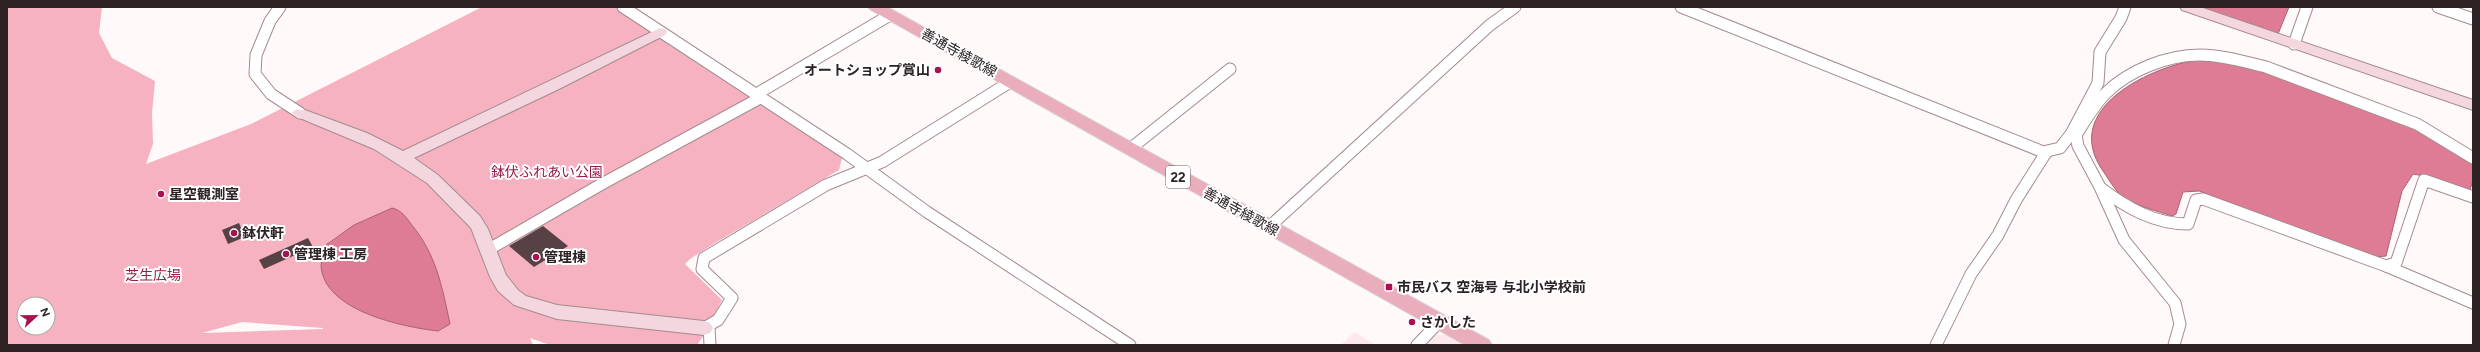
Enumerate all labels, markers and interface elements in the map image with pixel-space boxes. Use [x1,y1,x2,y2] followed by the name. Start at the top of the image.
[918,25,1000,81] street label: 善通寺綾歌線
[804,62,930,79] place label: オートショップ賞山
[933,65,943,75] marker: オートショップ賞山
[491,164,603,181] park label: 鉢伏ふれあい公園
[1166,166,1190,188] road number: 22
[1200,184,1282,240] street label: 善通寺綾歌線
[169,186,239,203] place label: 星空観測室
[156,189,166,199] marker: 星空観測室
[242,225,284,242] place label: 鉢伏軒
[229,228,239,238] marker: 鉢伏軒
[294,246,367,263] place label: 管理棟 工房
[281,249,291,259] marker: 管理棟 工房
[544,249,586,266] place label: 管理棟
[531,252,541,262] marker: 管理棟
[125,267,181,284] park label: 芝生広場
[1397,279,1586,296] place label: 市民バス 空海号 与北小学校前
[1384,282,1394,292] marker: 市民バス 空海号 与北小学校前
[16,296,56,336] north arrow
[37,306,52,319] text: N
[1420,314,1476,331] place label: さかした
[1407,317,1417,327] marker: さかした

